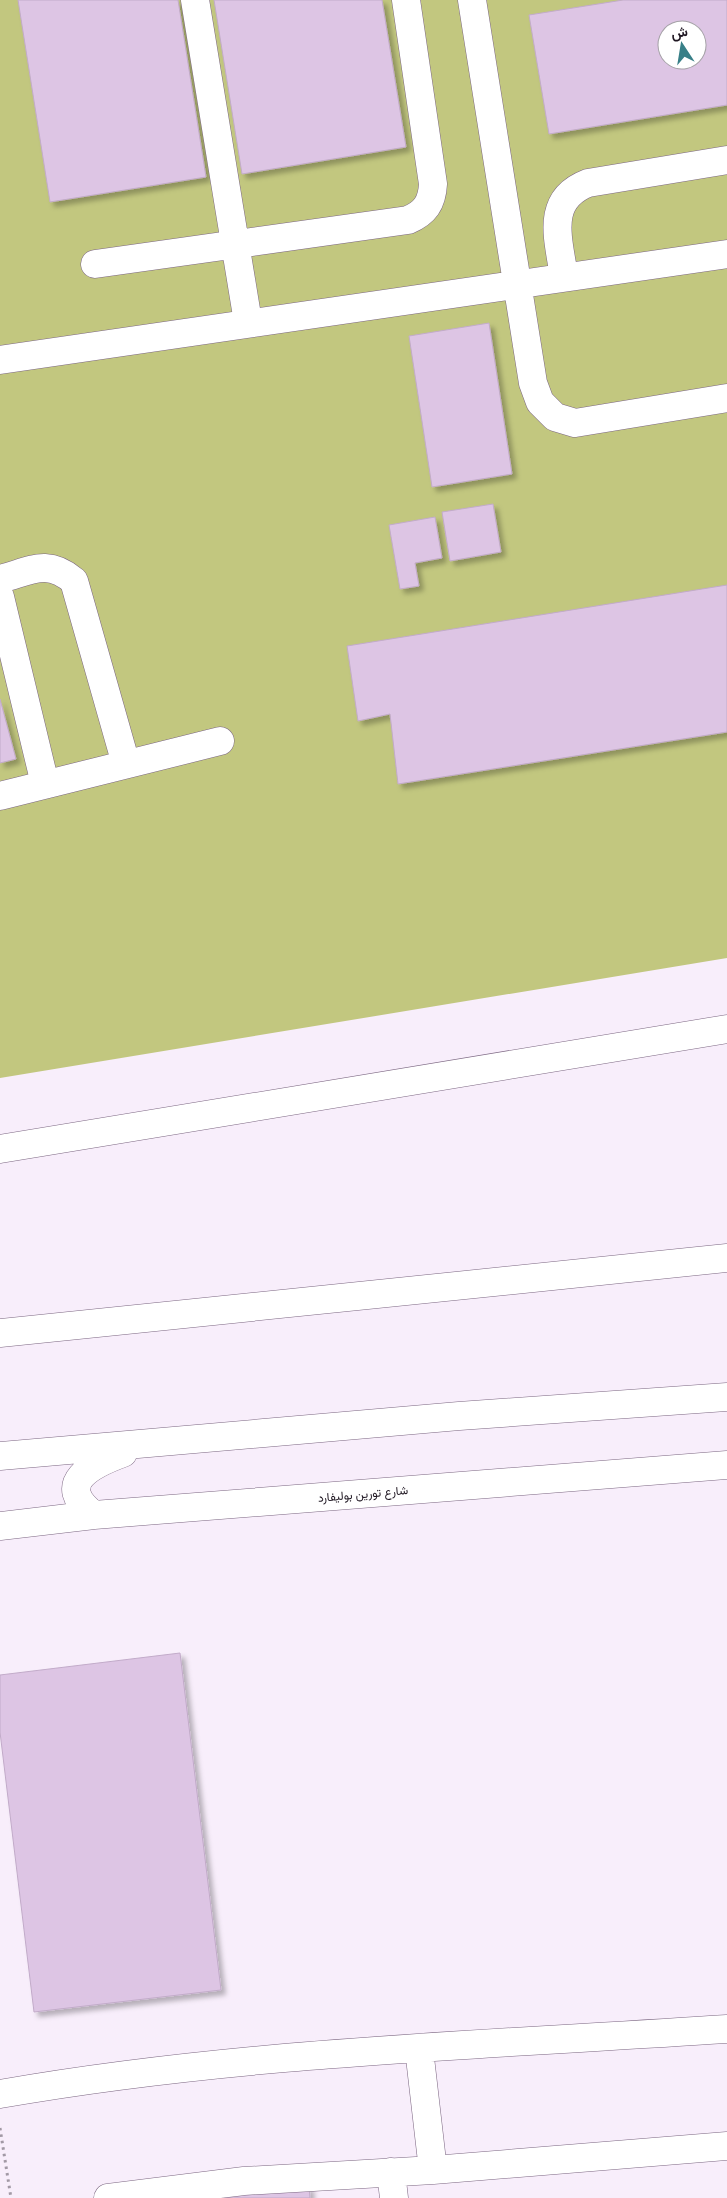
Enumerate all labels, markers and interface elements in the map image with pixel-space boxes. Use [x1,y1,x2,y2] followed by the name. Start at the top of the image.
[657,20,707,70] north arrow
[669,23,690,43] text: ش
[317,1483,409,1507] street label: شارع تورين بوليفارد

